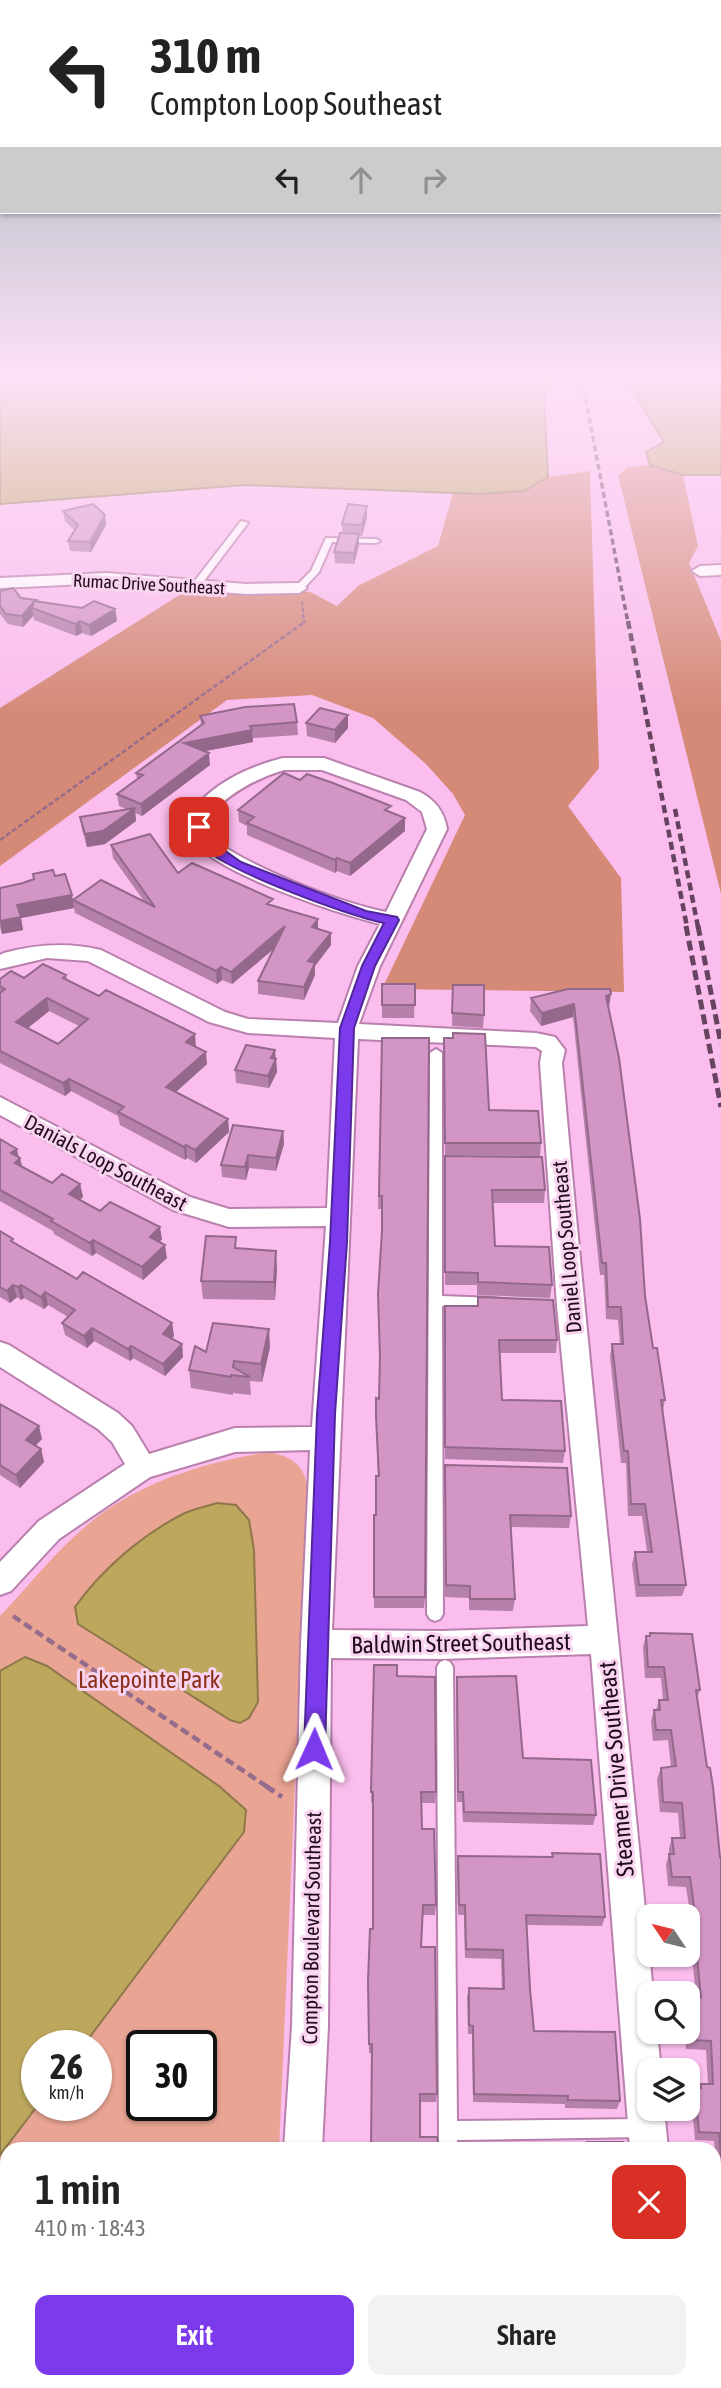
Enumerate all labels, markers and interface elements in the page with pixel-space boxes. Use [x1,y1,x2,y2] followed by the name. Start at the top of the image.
[150,27,261,83] text: 310 m
[35,28,126,119] icon: left
[150,85,442,122] text: Compton Loop Southeast
[269,161,307,199] icon: left
[342,161,380,199] icon: ahead
[415,161,453,199] icon: right
[72,570,226,598] street label: Rumac Drive Southeast
[169,797,229,857] pin
[180,808,218,846] icon: arrive
[21,1109,191,1215] street label: Danials Loop Southeast
[547,1160,585,1334] street label: Daniel Loop Southeast
[351,1628,571,1658] street label: Baldwin Street Southeast
[593,1660,639,1878] street label: Steamer Drive Southeast
[78,1666,221,1693] park label: Lakepointe Park
[277,1712,351,1786] position arrow
[297,1811,325,2045] street label: Compton Boulevard Southeast
[637,1904,700,1967] north arrow
[637,1904,700,2121] map controls
[637,1981,700,2044] button: search
[126,2030,217,2121] speed limit sign: 30
[50,2046,83,2086] text: 26
[637,2058,700,2121] button: layers
[49,2082,84,2103] text: km/h
[35,2165,121,2213] text: 1 min
[612,2165,686,2239] button: close
[35,2215,146,2241] text: 410 m · 18:43
[35,2295,354,2375] button: Exit
[368,2295,686,2375] button: Share

